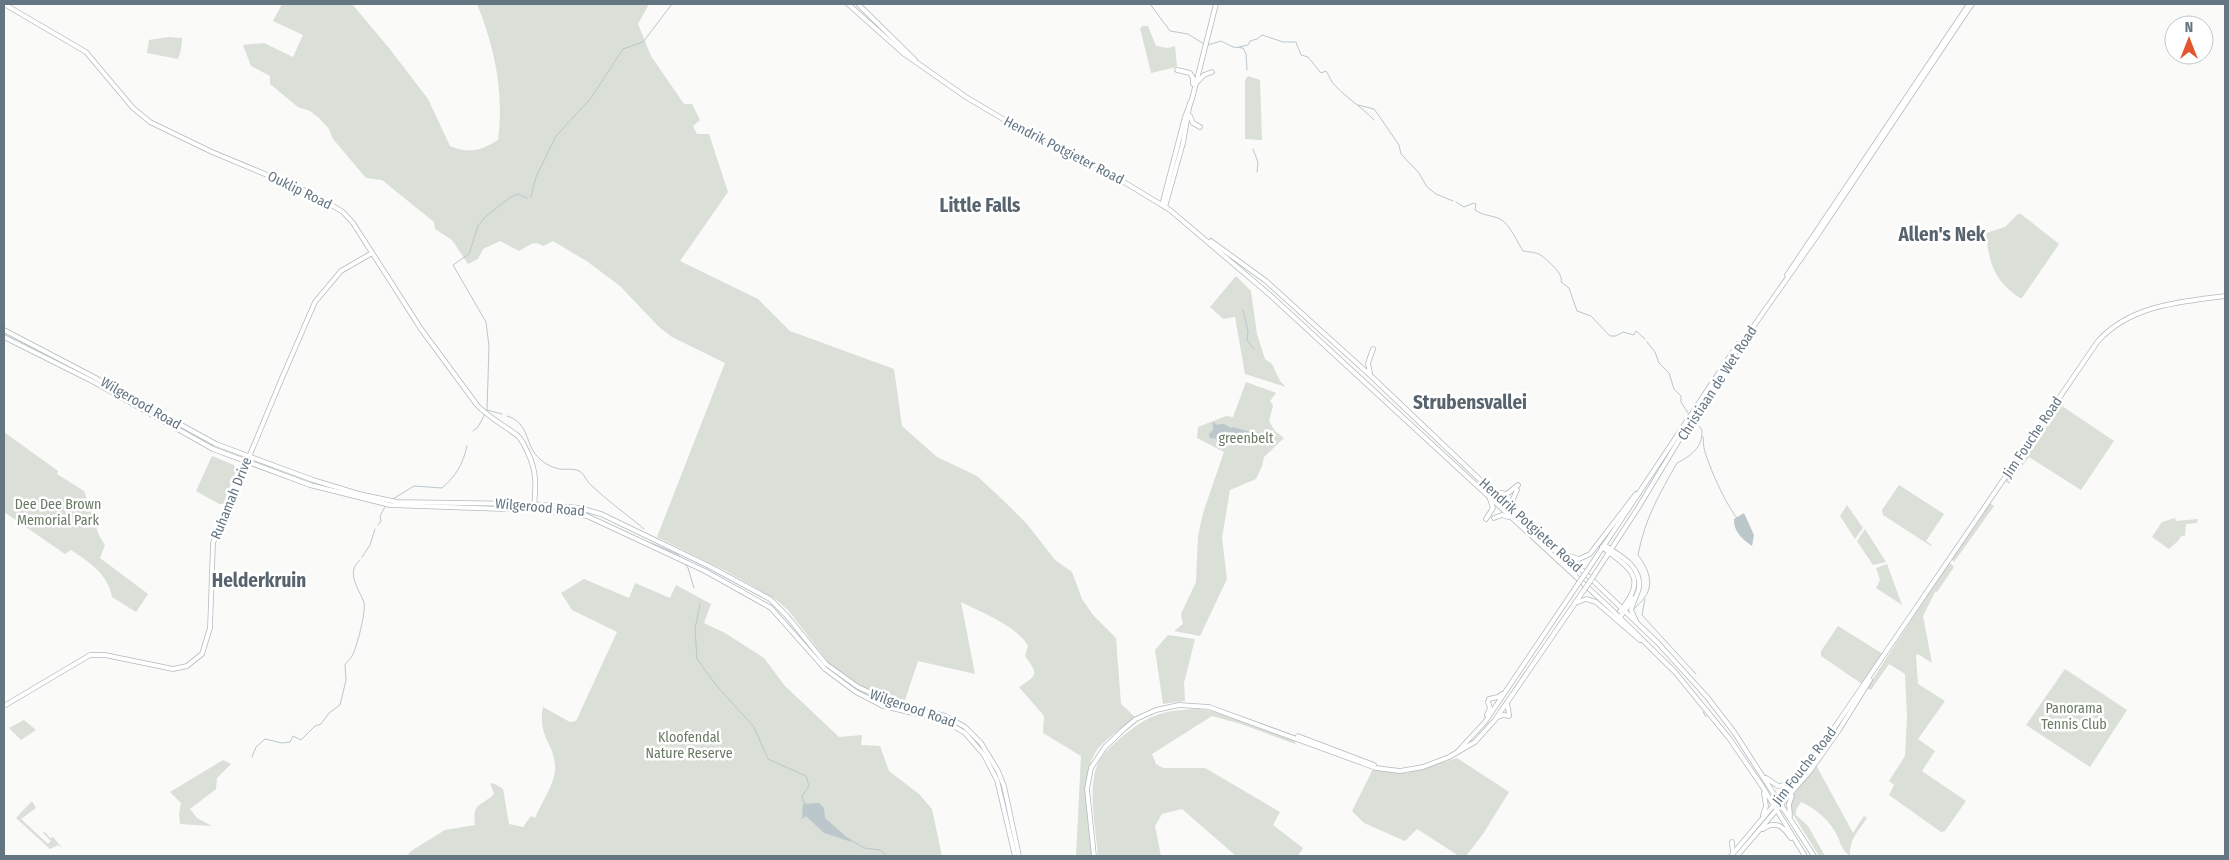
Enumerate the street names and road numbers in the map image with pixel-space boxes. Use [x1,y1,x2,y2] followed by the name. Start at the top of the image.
[1001,113,1127,188] street label: Hendrik Potgieter Road
[265,168,335,213] street label: Ouklip Road
[1674,323,1761,444] street label: Christiaan de Wet Road
[98,374,184,433] street label: Wilgerood Road
[1999,393,2066,481] street label: Jim Fouche Road
[207,455,256,542] street label: Ruhamah Drive
[1476,475,1586,576] street label: Hendrik Potgieter Road
[494,495,586,520] street label: Wilgerood Road
[868,686,958,731] street label: Wilgerood Road
[1769,724,1840,809] street label: Jim Fouche Road

